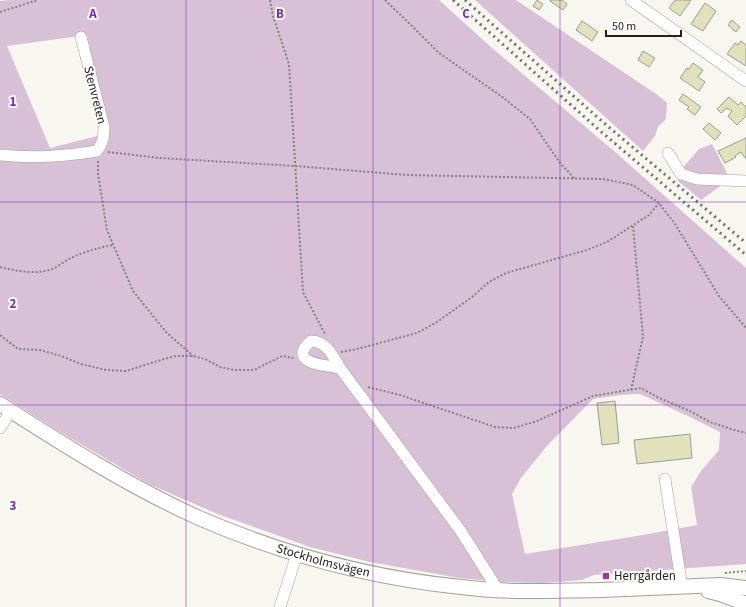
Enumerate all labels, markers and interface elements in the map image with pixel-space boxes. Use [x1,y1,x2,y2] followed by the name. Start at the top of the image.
[88,5,97,23] text: A
[276,5,284,23] text: B
[462,5,470,23] text: C
[606,12,681,38] scale bar
[612,18,636,35] text: 50 m
[79,64,111,126] street label: Stenvreten
[10,93,17,111] text: 1
[10,295,17,313] text: 2
[10,497,17,515] text: 3
[274,539,372,582] street label: Stockholmsvägen
[614,567,676,585] place label: Herrgården
[601,571,611,581] marker: Herrgården

